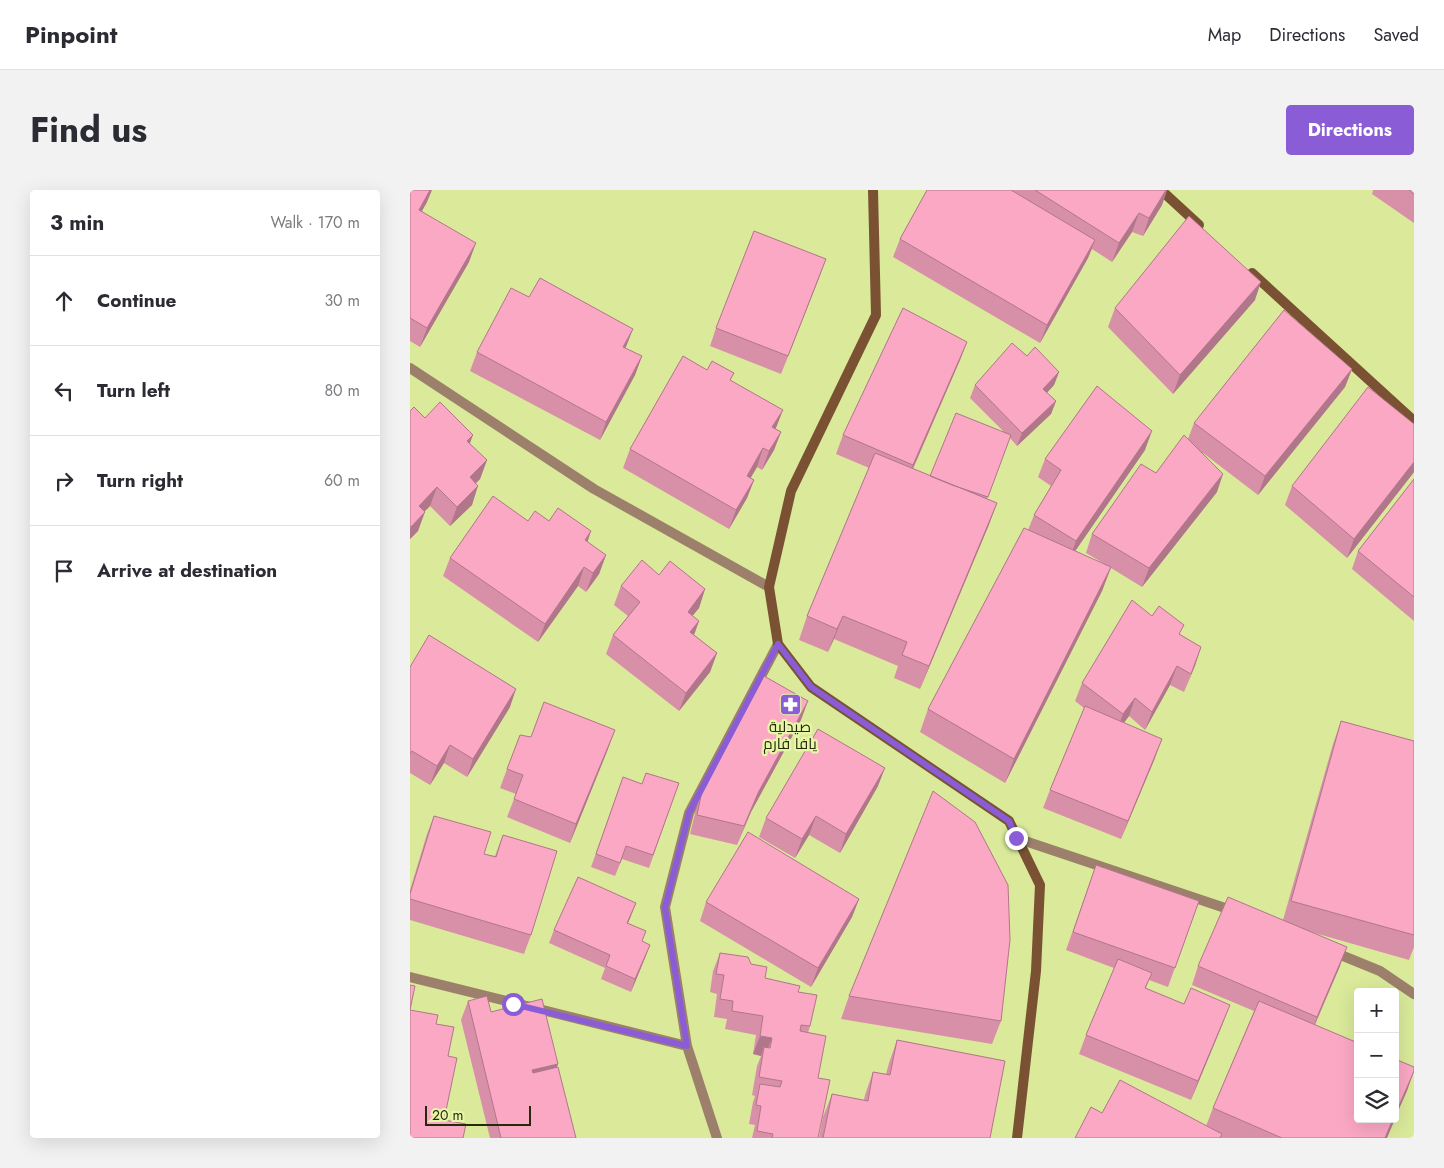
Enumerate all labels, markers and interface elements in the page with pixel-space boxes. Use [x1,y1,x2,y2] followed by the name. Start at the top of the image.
[25,17,117,52] text: Pinpoint
[1208,22,1241,48] text: Map
[1269,22,1345,48] text: Directions
[1373,22,1419,48] text: Saved
[30,105,147,155] text: Find us
[1286,105,1414,155] button: Directions
[50,208,104,238] text: 3 min
[270,211,360,234] text: Walk · 170 m
[50,287,78,315] icon: ahead
[97,287,176,314] text: Continue
[324,289,360,312] text: 30 m
[50,377,78,405] icon: left
[97,377,170,404] text: Turn left
[324,379,360,402] text: 80 m
[50,467,78,495] icon: right
[97,467,183,494] text: Turn right
[324,469,360,492] text: 60 m
[50,557,78,585] icon: arrive
[97,557,277,584] text: Arrive at destination
[778,692,802,716] pharmacy icon: صيدلية يافا فارم
[763,716,817,755] place label: صيدلية يافا فارم
[1005,827,1028,850] route end
[1354,988,1399,1123] map controls
[1354,988,1399,1033] button: +
[502,993,525,1016] route start
[1354,1033,1399,1078] button: −
[1354,1078,1399,1123] button: layers
[425,1103,531,1126] scale bar
[432,1105,464,1125] text: 20 m

